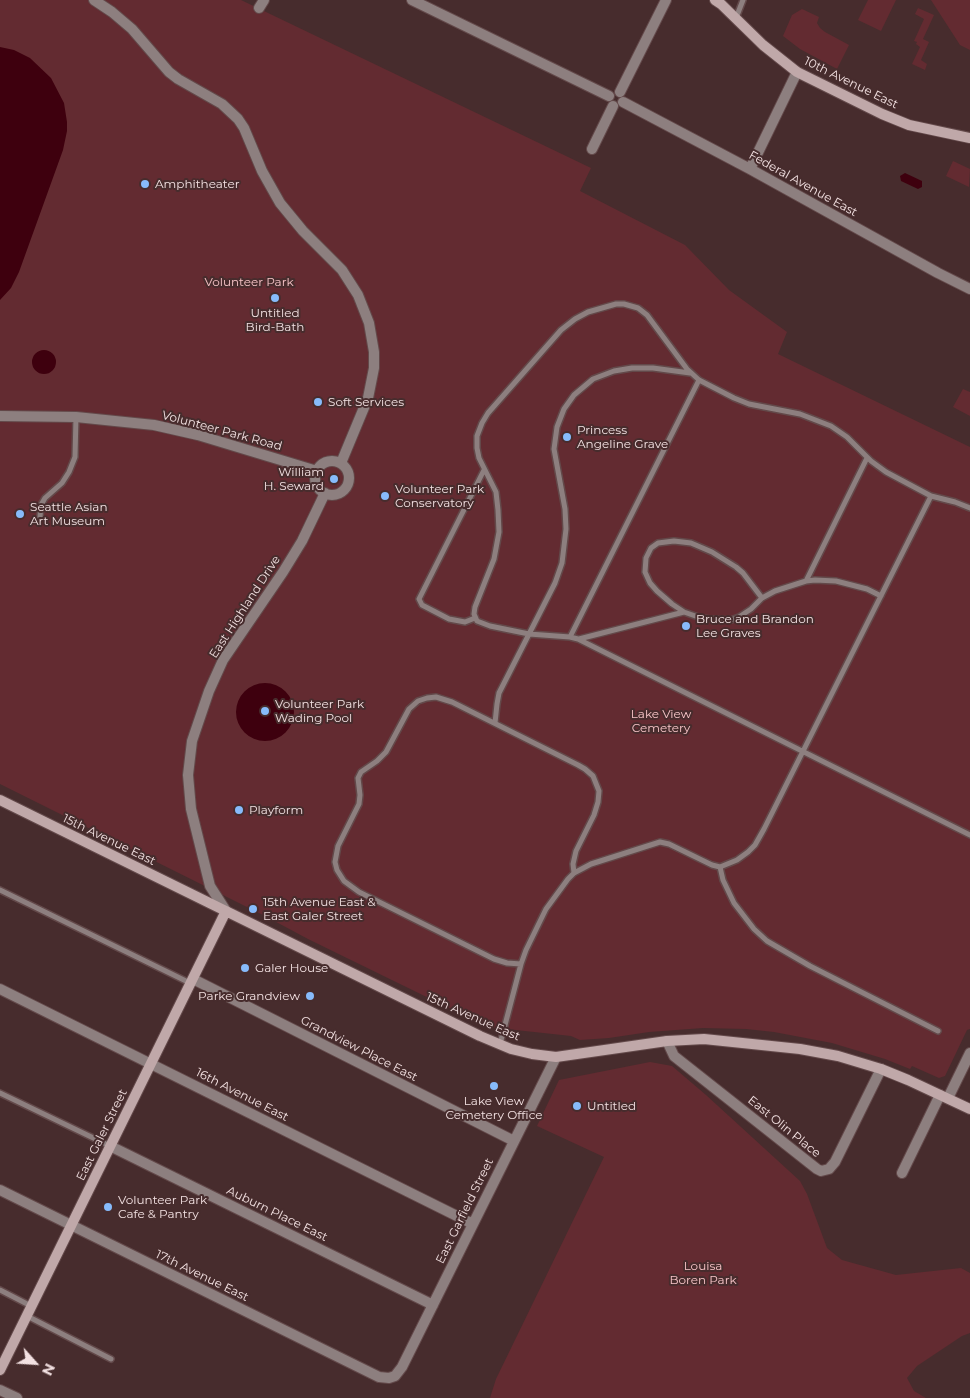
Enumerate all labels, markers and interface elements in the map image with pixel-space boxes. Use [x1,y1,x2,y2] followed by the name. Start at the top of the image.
[802,54,900,112] street label: 10th Avenue East
[746,148,860,220] street label: Federal Avenue East
[155,177,240,191] place label: Amphitheater
[139,178,151,190] marker: Amphitheater
[204,275,294,289] park label: Volunteer Park
[269,292,281,304] marker: Untitled Bird-Bath
[246,306,304,334] place label: Untitled Bird-Bath
[328,395,404,409] place label: Soft Services
[312,396,324,408] marker: Soft Services
[160,408,284,454] street label: Volunteer Park Road
[577,423,668,451] place label: Princess Angeline Grave
[561,431,573,443] marker: Princess Angeline Grave
[264,465,324,493] place label: William H. Seward
[328,473,340,485] marker: William H. Seward
[395,482,484,510] place label: Volunteer Park Conservatory
[379,490,391,502] marker: Volunteer Park Conservatory
[30,500,108,528] place label: Seattle Asian Art Museum
[14,508,26,520] marker: Seattle Asian Art Museum
[206,553,284,661] street label: East Highland Drive
[696,612,814,640] place label: Bruce and Brandon Lee Graves
[680,620,692,632] marker: Bruce and Brandon Lee Graves
[275,697,364,725] place label: Volunteer Park Wading Pool
[259,705,271,717] marker: Volunteer Park Wading Pool
[631,707,691,735] park label: Lake View Cemetery
[249,803,303,817] place label: Playform
[233,804,245,816] marker: Playform
[60,811,158,869] street label: 15th Avenue East
[263,895,376,923] place label: 15th Avenue East & East Galer Street
[247,903,259,915] marker: 15th Avenue East & East Galer Street
[255,961,328,975] place label: Galer House
[239,962,251,974] marker: Galer House
[198,989,300,1003] place label: Parke Grandview
[304,990,316,1002] marker: Parke Grandview
[424,990,522,1044] street label: 15th Avenue East
[298,1013,420,1085] street label: Grandview Place East
[193,1065,291,1125] street label: 16th Avenue East
[488,1080,500,1092] marker: Lake View Cemetery Office
[74,1087,130,1183] street label: East Galer Street
[745,1093,823,1161] street label: East Olin Place
[445,1094,543,1122] place label: Lake View Cemetery Office
[587,1099,636,1113] place label: Untitled
[571,1100,583,1112] marker: Untitled
[433,1156,497,1266] street label: East Garfield Street
[224,1183,330,1245] street label: Auburn Place East
[118,1193,207,1221] place label: Volunteer Park Cafe & Pantry
[102,1201,114,1213] marker: Volunteer Park Cafe & Pantry
[153,1247,251,1305] street label: 17th Avenue East
[669,1259,737,1287] park label: Louisa Boren Park
[10,1338,60,1388] north arrow
[38,1361,59,1379] text: N

